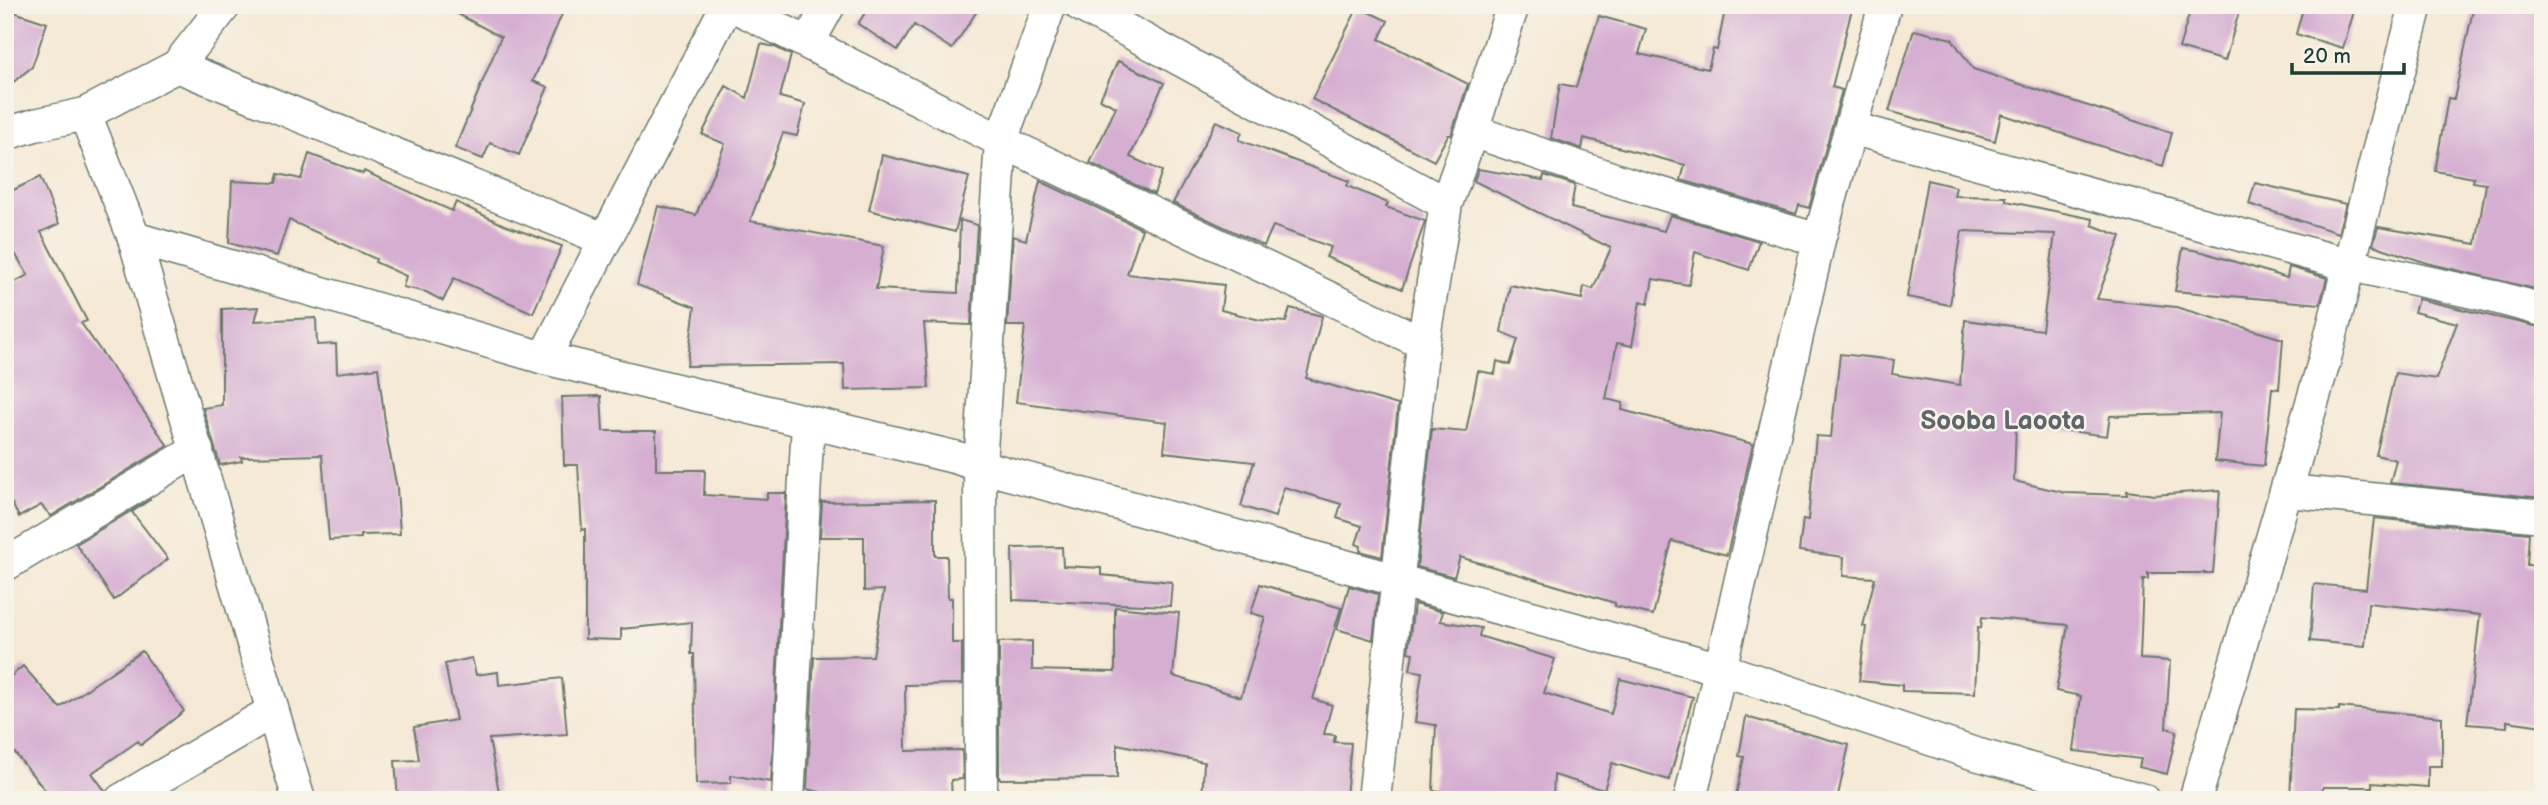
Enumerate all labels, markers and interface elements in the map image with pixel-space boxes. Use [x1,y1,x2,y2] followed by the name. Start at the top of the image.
[2292,32,2404,76] scale bar
[2303,44,2351,69] text: 20 m
[1921,406,2086,437] district label: Sooba Laoota

